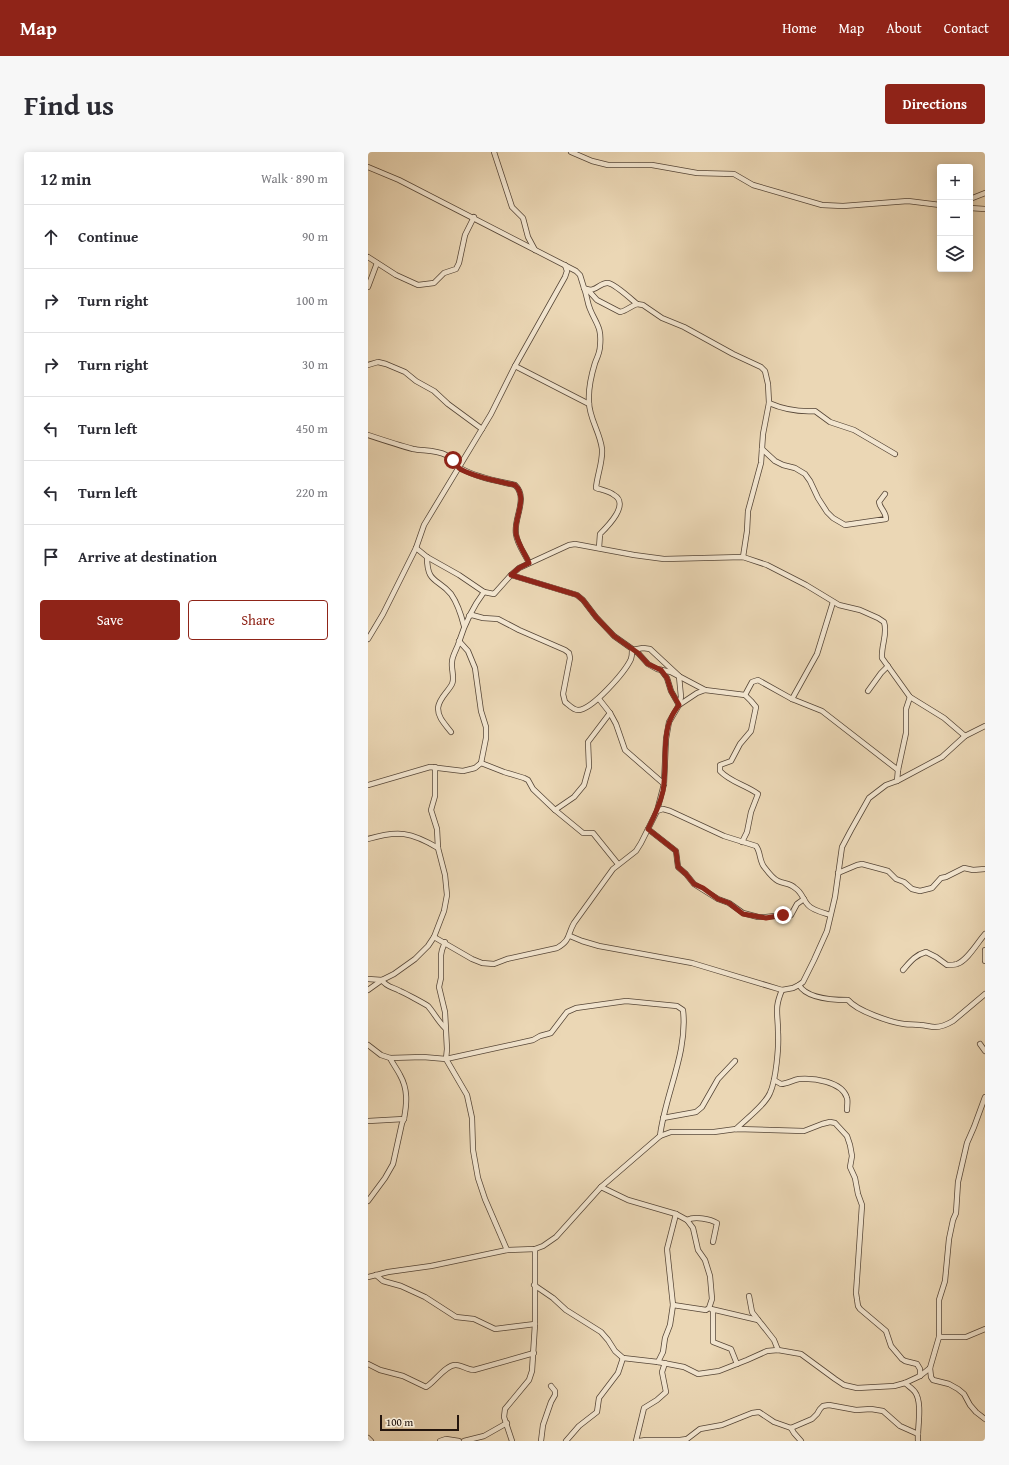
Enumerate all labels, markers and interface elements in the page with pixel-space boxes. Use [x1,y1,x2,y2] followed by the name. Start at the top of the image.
[20,14,57,42] text: Map
[782,18,817,38] text: Home
[839,18,864,38] text: Map
[886,18,922,38] text: About
[944,18,989,38] text: Contact
[24,84,114,125] text: Find us
[885,84,985,124] button: Directions
[937,164,973,272] map controls
[937,164,973,200] button: +
[40,166,91,191] text: 12 min
[261,169,328,188] text: Walk · 890 m
[937,200,973,236] button: −
[40,226,62,248] icon: ahead
[78,226,139,247] text: Continue
[302,227,328,246] text: 90 m
[937,236,973,272] button: layers
[40,290,62,312] icon: right
[78,290,149,311] text: Turn right
[296,291,328,310] text: 100 m
[40,354,62,376] icon: right
[78,354,149,375] text: Turn right
[302,355,328,374] text: 30 m
[40,418,62,440] icon: left
[78,418,137,439] text: Turn left
[296,419,328,438] text: 450 m
[444,451,462,469] route start
[40,482,62,504] icon: left
[78,482,137,503] text: Turn left
[296,483,328,502] text: 220 m
[40,546,62,568] icon: arrive
[78,546,217,567] text: Arrive at destination
[40,600,180,640] button: Save
[188,600,328,640] button: Share
[774,906,792,924] route end
[380,1413,459,1432] scale bar
[386,1414,413,1430] text: 100 m

